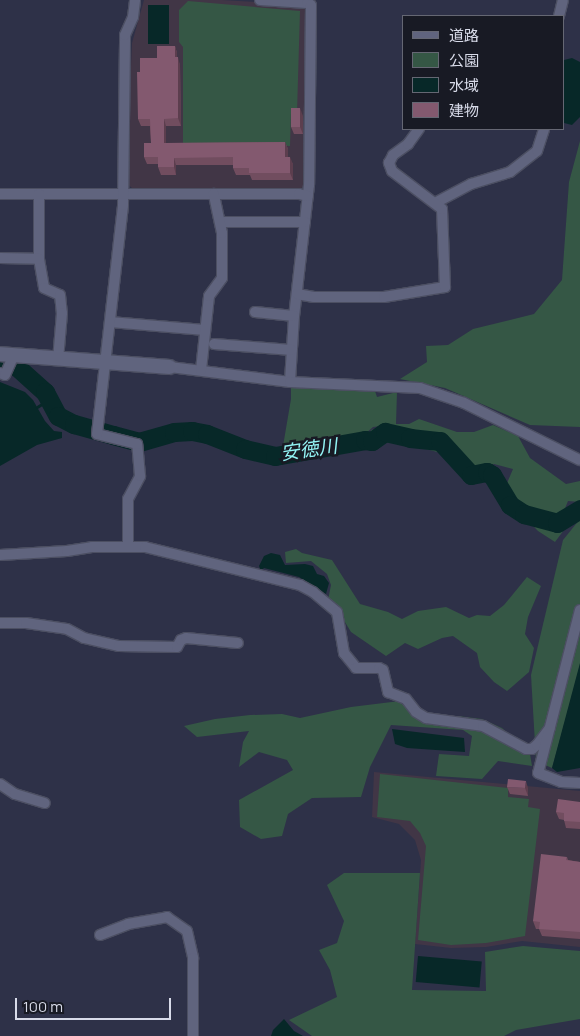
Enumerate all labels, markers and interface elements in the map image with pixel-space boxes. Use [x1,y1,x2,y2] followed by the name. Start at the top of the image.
[402,15,565,130] legend
[449,25,479,46] text: 道路
[449,50,479,71] text: 公園
[449,75,479,96] text: 水域
[449,100,479,121] text: 建物
[279,435,339,465] water label: 安徳川
[18,988,174,1020] scale bar
[23,996,63,1017] text: 100 m

